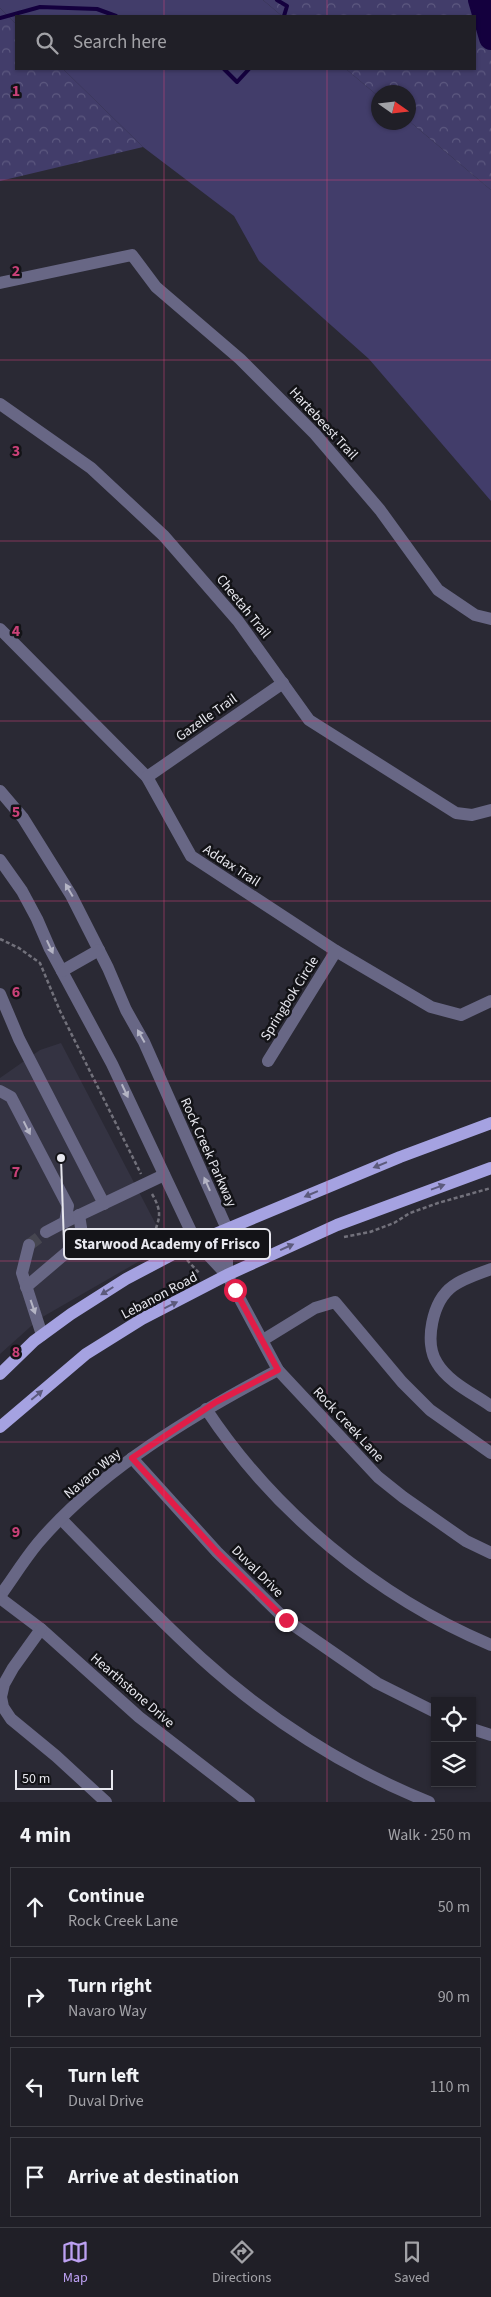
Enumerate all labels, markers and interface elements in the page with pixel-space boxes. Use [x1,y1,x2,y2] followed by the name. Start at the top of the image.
[15,15,476,70] search box
[33,29,61,57] icon: search
[73,29,167,56] text: Search here
[12,80,20,102] text: 1
[371,85,416,130] north arrow
[12,260,20,282] text: 2
[284,383,362,465] street label: Hartebeest Trail
[12,440,20,462] text: 3
[211,571,275,643] street label: Cheetah Trail
[12,620,21,642] text: 4
[172,689,242,746] street label: Gazelle Trail
[12,801,20,823] text: 5
[199,840,264,892] street label: Addax Trail
[65,883,73,898] one-way arrow
[46,940,54,955] one-way arrow
[256,952,324,1045] street label: Springbok Circle
[12,981,20,1003] text: 6
[137,1029,145,1043] one-way arrow
[122,1084,130,1098] one-way arrow
[175,1095,241,1211] street label: Rock Creek Parkway
[23,1121,31,1136] one-way arrow
[12,1161,20,1183] text: 7
[373,1162,387,1170] one-way arrow
[203,1177,211,1191] one-way arrow
[431,1183,446,1191] one-way arrow
[303,1190,318,1198] one-way arrow
[64,1229,270,1259] callout: Starwood Academy of Frisco
[74,1234,260,1255] text: Starwood Academy of Frisco
[280,1243,294,1251] one-way arrow
[118,1267,201,1324] street label: Lebanon Road
[224,1279,247,1302] route start
[101,1286,114,1296] one-way arrow
[29,1300,37,1315] one-way arrow
[164,1301,178,1309] one-way arrow
[12,1341,20,1363] text: 8
[308,1383,388,1467] street label: Rock Creek Lane
[30,1390,43,1401] one-way arrow
[60,1444,126,1504] street label: Navaro Way
[12,1521,20,1543] text: 9
[227,1541,288,1602] street label: Duval Drive
[275,1609,298,1632] route end
[86,1649,179,1733] street label: Hearthstone Drive
[431,1697,476,1787] map controls
[431,1697,476,1742] button: locate
[431,1742,476,1787] button: layers
[15,1767,112,1790] scale bar
[22,1769,50,1789] text: 50 m
[20,1820,71,1850] text: 4 min
[388,1824,471,1846] text: Walk · 250 m
[68,1883,145,1910] text: Continue
[21,1893,49,1921] icon: ahead
[438,1896,470,1918] text: 50 m
[68,1910,178,1932] text: Rock Creek Lane
[68,1973,152,2000] text: Turn right
[21,1983,49,2011] icon: right
[438,1986,470,2008] text: 90 m
[68,2000,147,2022] text: Navaro Way
[68,2063,139,2090] text: Turn left
[21,2073,49,2101] icon: left
[430,2076,470,2098] text: 110 m
[68,2090,144,2112] text: Duval Drive
[21,2163,49,2191] icon: arrive
[68,2164,239,2191] text: Arrive at destination
[61,2238,89,2288] tab: Map
[212,2238,271,2288] tab: Directions
[394,2238,430,2288] tab: Saved

